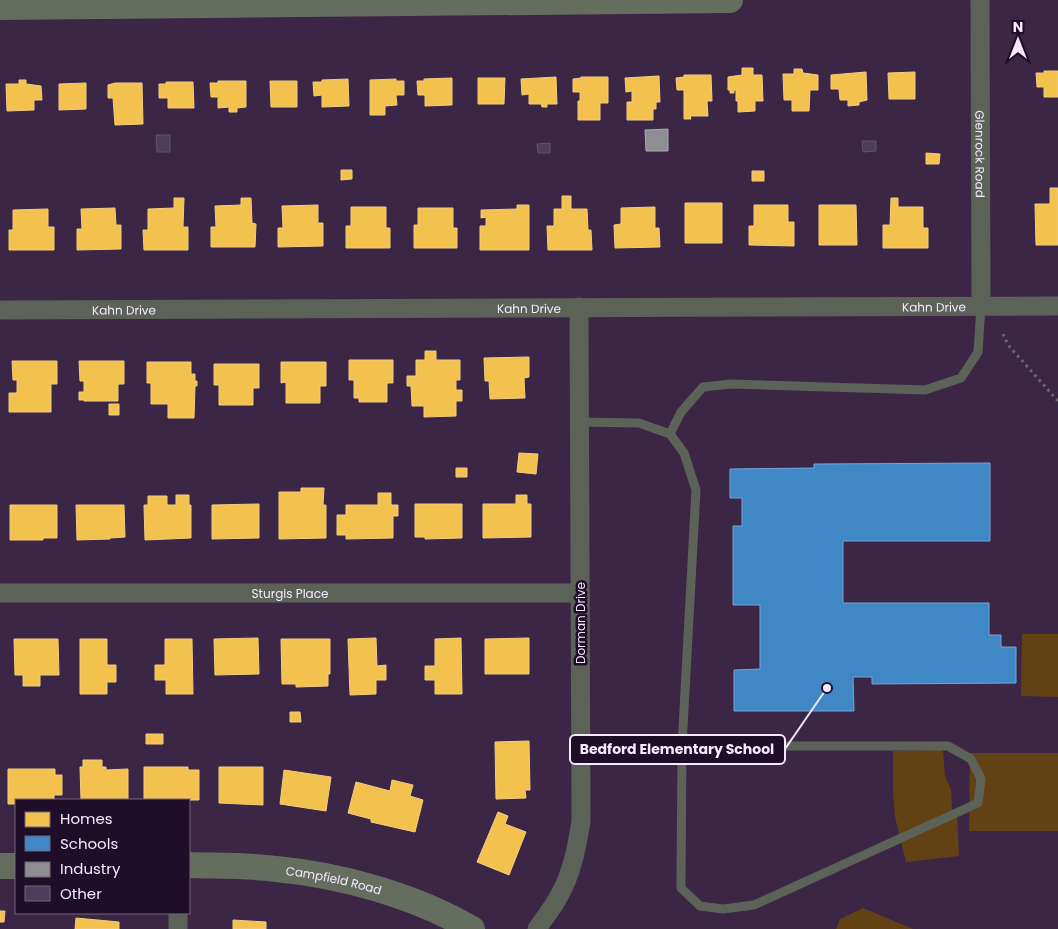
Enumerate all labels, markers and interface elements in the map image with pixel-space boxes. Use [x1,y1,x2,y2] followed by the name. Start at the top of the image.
[993,15,1043,65] north arrow
[1013,17,1023,37] text: N
[972,110,989,198] street label: Glenrock Road
[902,298,966,315] street label: Kahn Drive
[497,299,561,317] street label: Kahn Drive
[92,301,156,318] street label: Kahn Drive
[572,582,589,664] street label: Dorman Drive
[252,585,328,602] street label: Sturgis Place
[570,735,785,764] callout: Bedford Elementary School
[580,739,774,759] text: Bedford Elementary School
[15,799,190,914] legend
[60,808,113,829] text: Homes
[60,833,118,854] text: Schools
[60,858,121,879] text: Industry
[285,862,384,898] street label: Campfield Road
[60,883,102,904] text: Other

